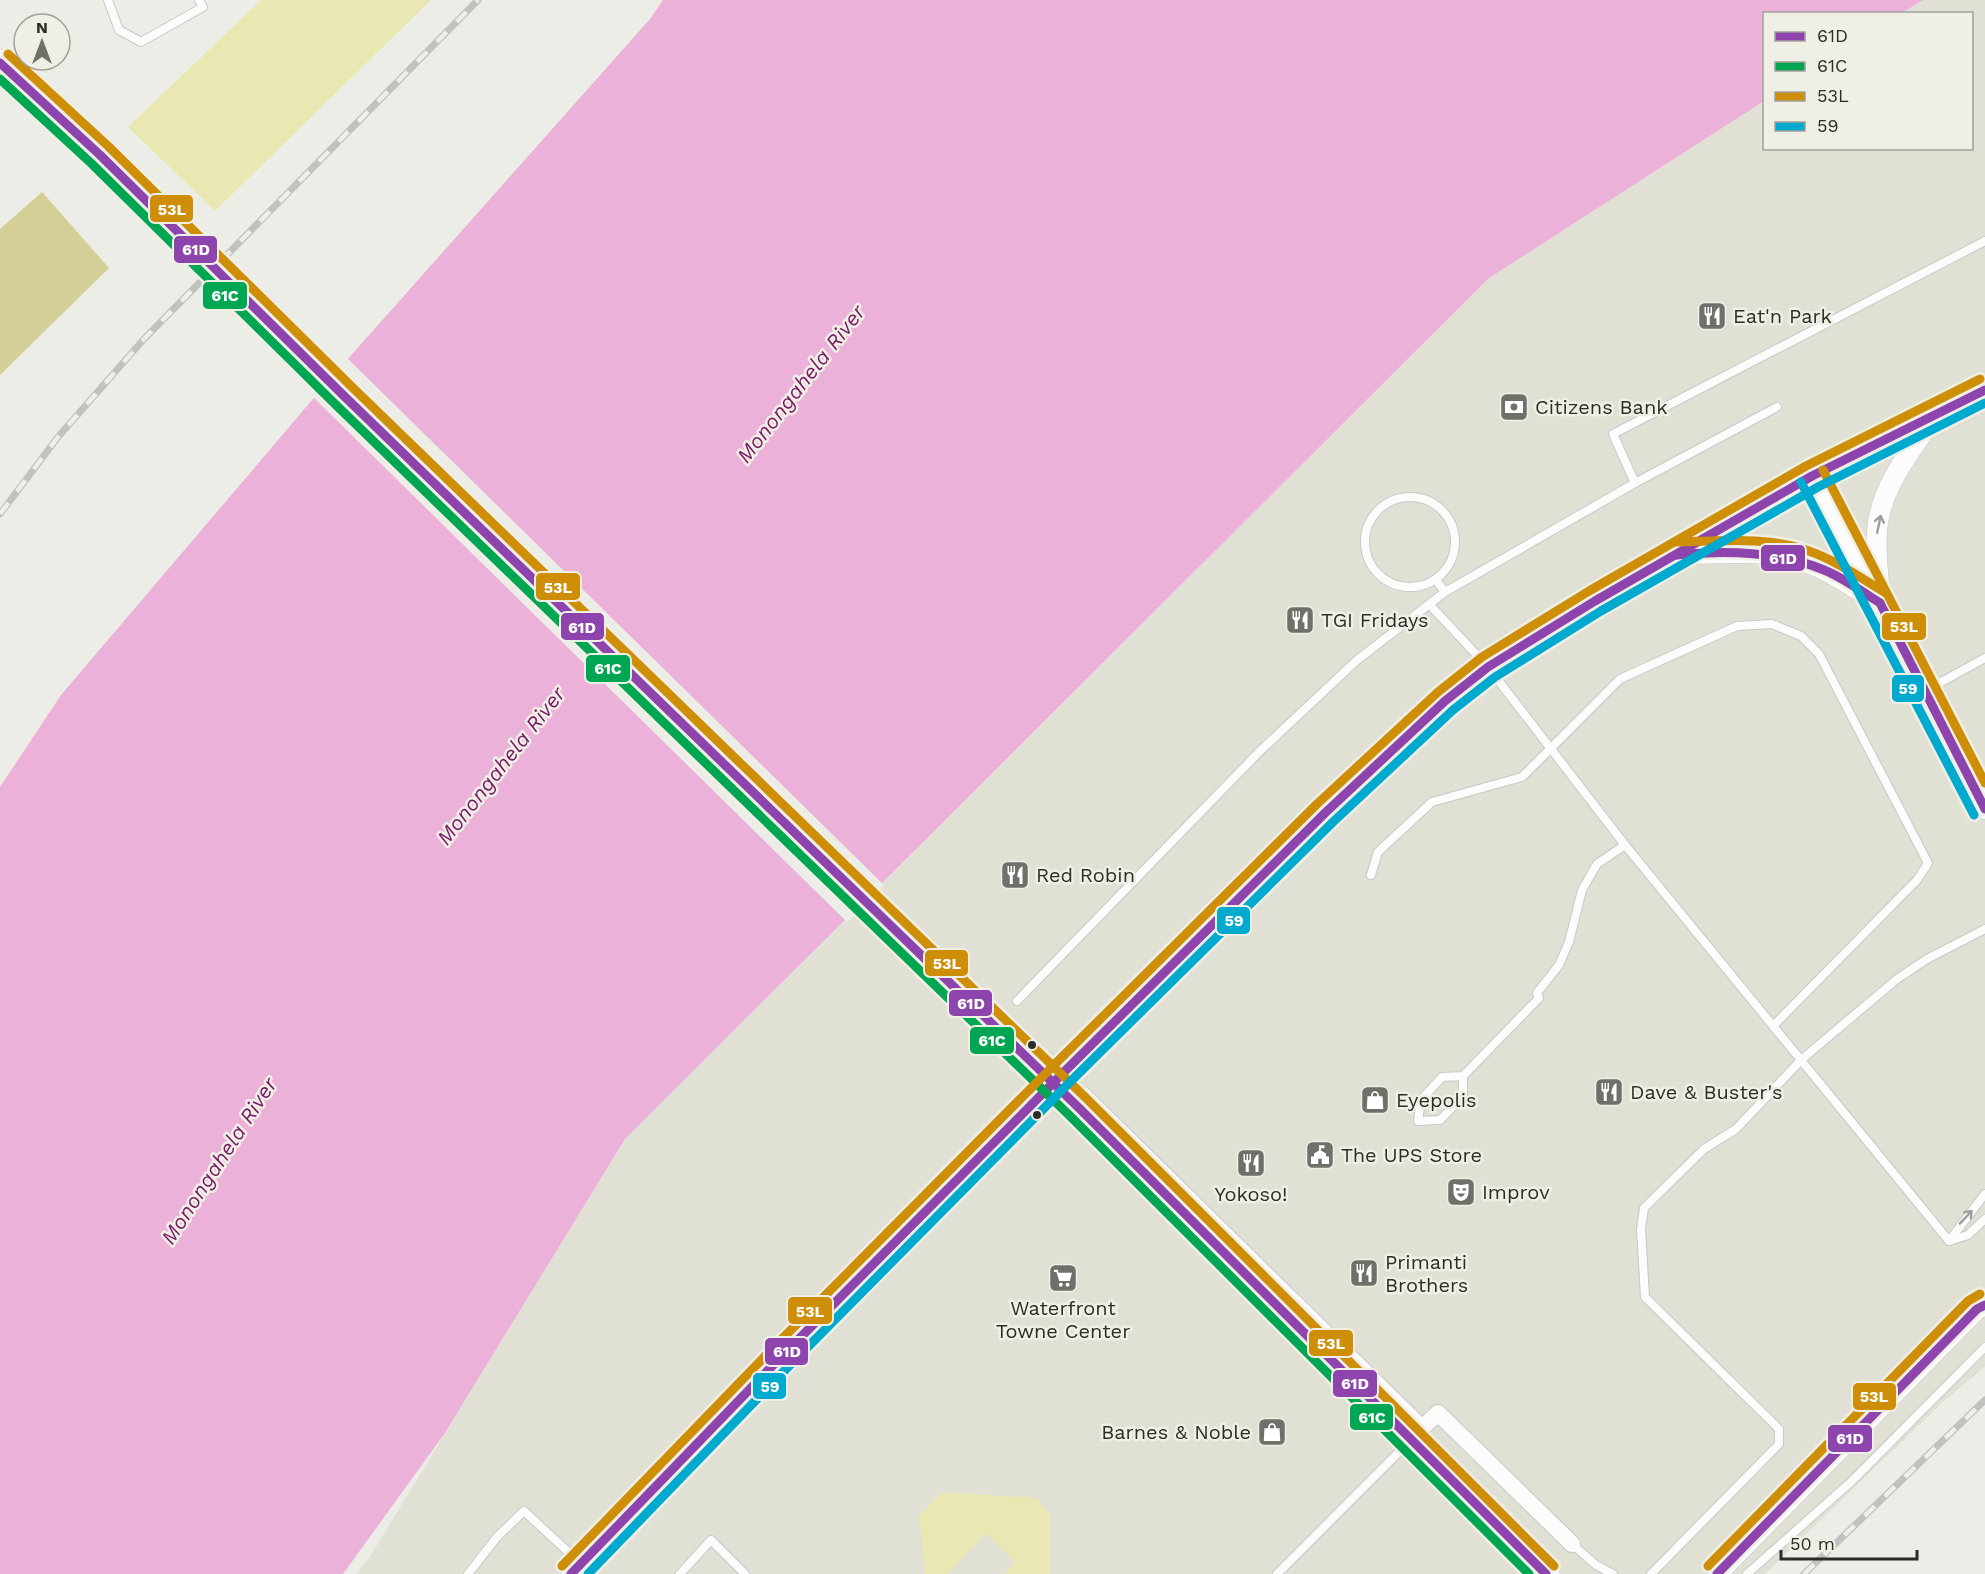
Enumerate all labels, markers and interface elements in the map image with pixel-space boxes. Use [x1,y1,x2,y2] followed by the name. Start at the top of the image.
[12,12,72,72] north arrow
[1763,12,1973,150] legend
[36,18,48,37] text: N
[1817,25,1848,46] text: 61D
[1817,55,1847,76] text: 61C
[1817,85,1849,106] text: 53L
[1817,115,1839,136] text: 59
[149,194,194,223] line badge: 53L
[158,200,187,219] text: 53L
[173,235,218,264] line badge: 61D
[182,240,210,259] text: 61D
[202,281,248,310] line badge: 61C
[211,286,239,305] text: 61C
[731,299,871,468] water label: Monongahela River
[1696,300,1728,332] restaurant icon: Eat'n Park
[1733,304,1832,328] place label: Eat'n Park
[1498,391,1530,423] bank icon: Citizens Bank
[1535,395,1668,419] place label: Citizens Bank
[1874,515,1885,534] one-way arrow
[1760,544,1806,572] line badge: 61D
[1769,549,1797,568] text: 61D
[535,572,581,601] line badge: 53L
[544,578,573,597] text: 53L
[1284,604,1316,636] restaurant icon: TGI Fridays
[1321,608,1429,632] place label: TGI Fridays
[560,612,605,641] line badge: 61D
[1881,612,1927,641] line badge: 53L
[1890,617,1919,636] text: 53L
[568,618,596,637] text: 61D
[585,654,631,683] line badge: 61C
[594,659,622,678] text: 61C
[1891,674,1925,703] line badge: 59
[1898,679,1918,698] text: 59
[431,681,571,850] water label: Monongahela River
[999,859,1031,891] restaurant icon: Red Robin
[1036,863,1135,887] place label: Red Robin
[1216,906,1251,935] line badge: 59
[1224,911,1244,930] text: 59
[924,949,969,977] line badge: 53L
[933,954,962,973] text: 53L
[948,989,993,1017] line badge: 61D
[957,994,985,1013] text: 61D
[969,1026,1015,1055] line badge: 61C
[978,1031,1006,1050] text: 61C
[1026,1039,1038,1051] unlabelled marker
[155,1072,282,1249] water label: Monongahela River
[1593,1076,1625,1108] restaurant icon: Dave & Buster's
[1630,1080,1782,1104] place label: Dave & Buster's
[1359,1084,1391,1116] shop icon: Eyepolis
[1396,1088,1477,1112] place label: Eyepolis
[1031,1109,1043,1121] unlabelled marker
[1304,1139,1336,1171] public building icon: The UPS Store
[1341,1143,1482,1167] place label: The UPS Store
[1235,1147,1267,1179] restaurant icon: Yokoso!
[1445,1176,1477,1208] theatre icon: Improv
[1482,1180,1550,1204] place label: Improv
[1215,1182,1287,1206] place label: Yokoso!
[1959,1210,1973,1225] one-way arrow
[1385,1250,1468,1297] place label: Primanti Brothers
[1348,1257,1380,1289] restaurant icon: Primanti Brothers
[1047,1262,1079,1294] supermarket icon: Waterfront Towne Center
[787,1296,833,1325] line badge: 53L
[996,1296,1130,1343] place label: Waterfront Towne Center
[796,1302,825,1321] text: 53L
[1308,1329,1354,1357] line badge: 53L
[1317,1334,1346,1353] text: 53L
[764,1337,809,1366] line badge: 61D
[773,1342,801,1361] text: 61D
[1332,1369,1378,1398] line badge: 61D
[752,1372,787,1400] line badge: 59
[1341,1374,1369,1393] text: 61D
[760,1377,780,1396] text: 59
[1852,1382,1897,1411] line badge: 53L
[1860,1387,1889,1406] text: 53L
[1349,1403,1394,1431] line badge: 61C
[1358,1408,1386,1427] text: 61C
[1256,1416,1288,1448] shop icon: Barnes & Noble
[1101,1420,1251,1444] place label: Barnes & Noble
[1827,1424,1873,1453] line badge: 61D
[1836,1429,1864,1448] text: 61D
[1781,1523,1918,1561] scale bar
[1790,1533,1835,1554] text: 50 m

